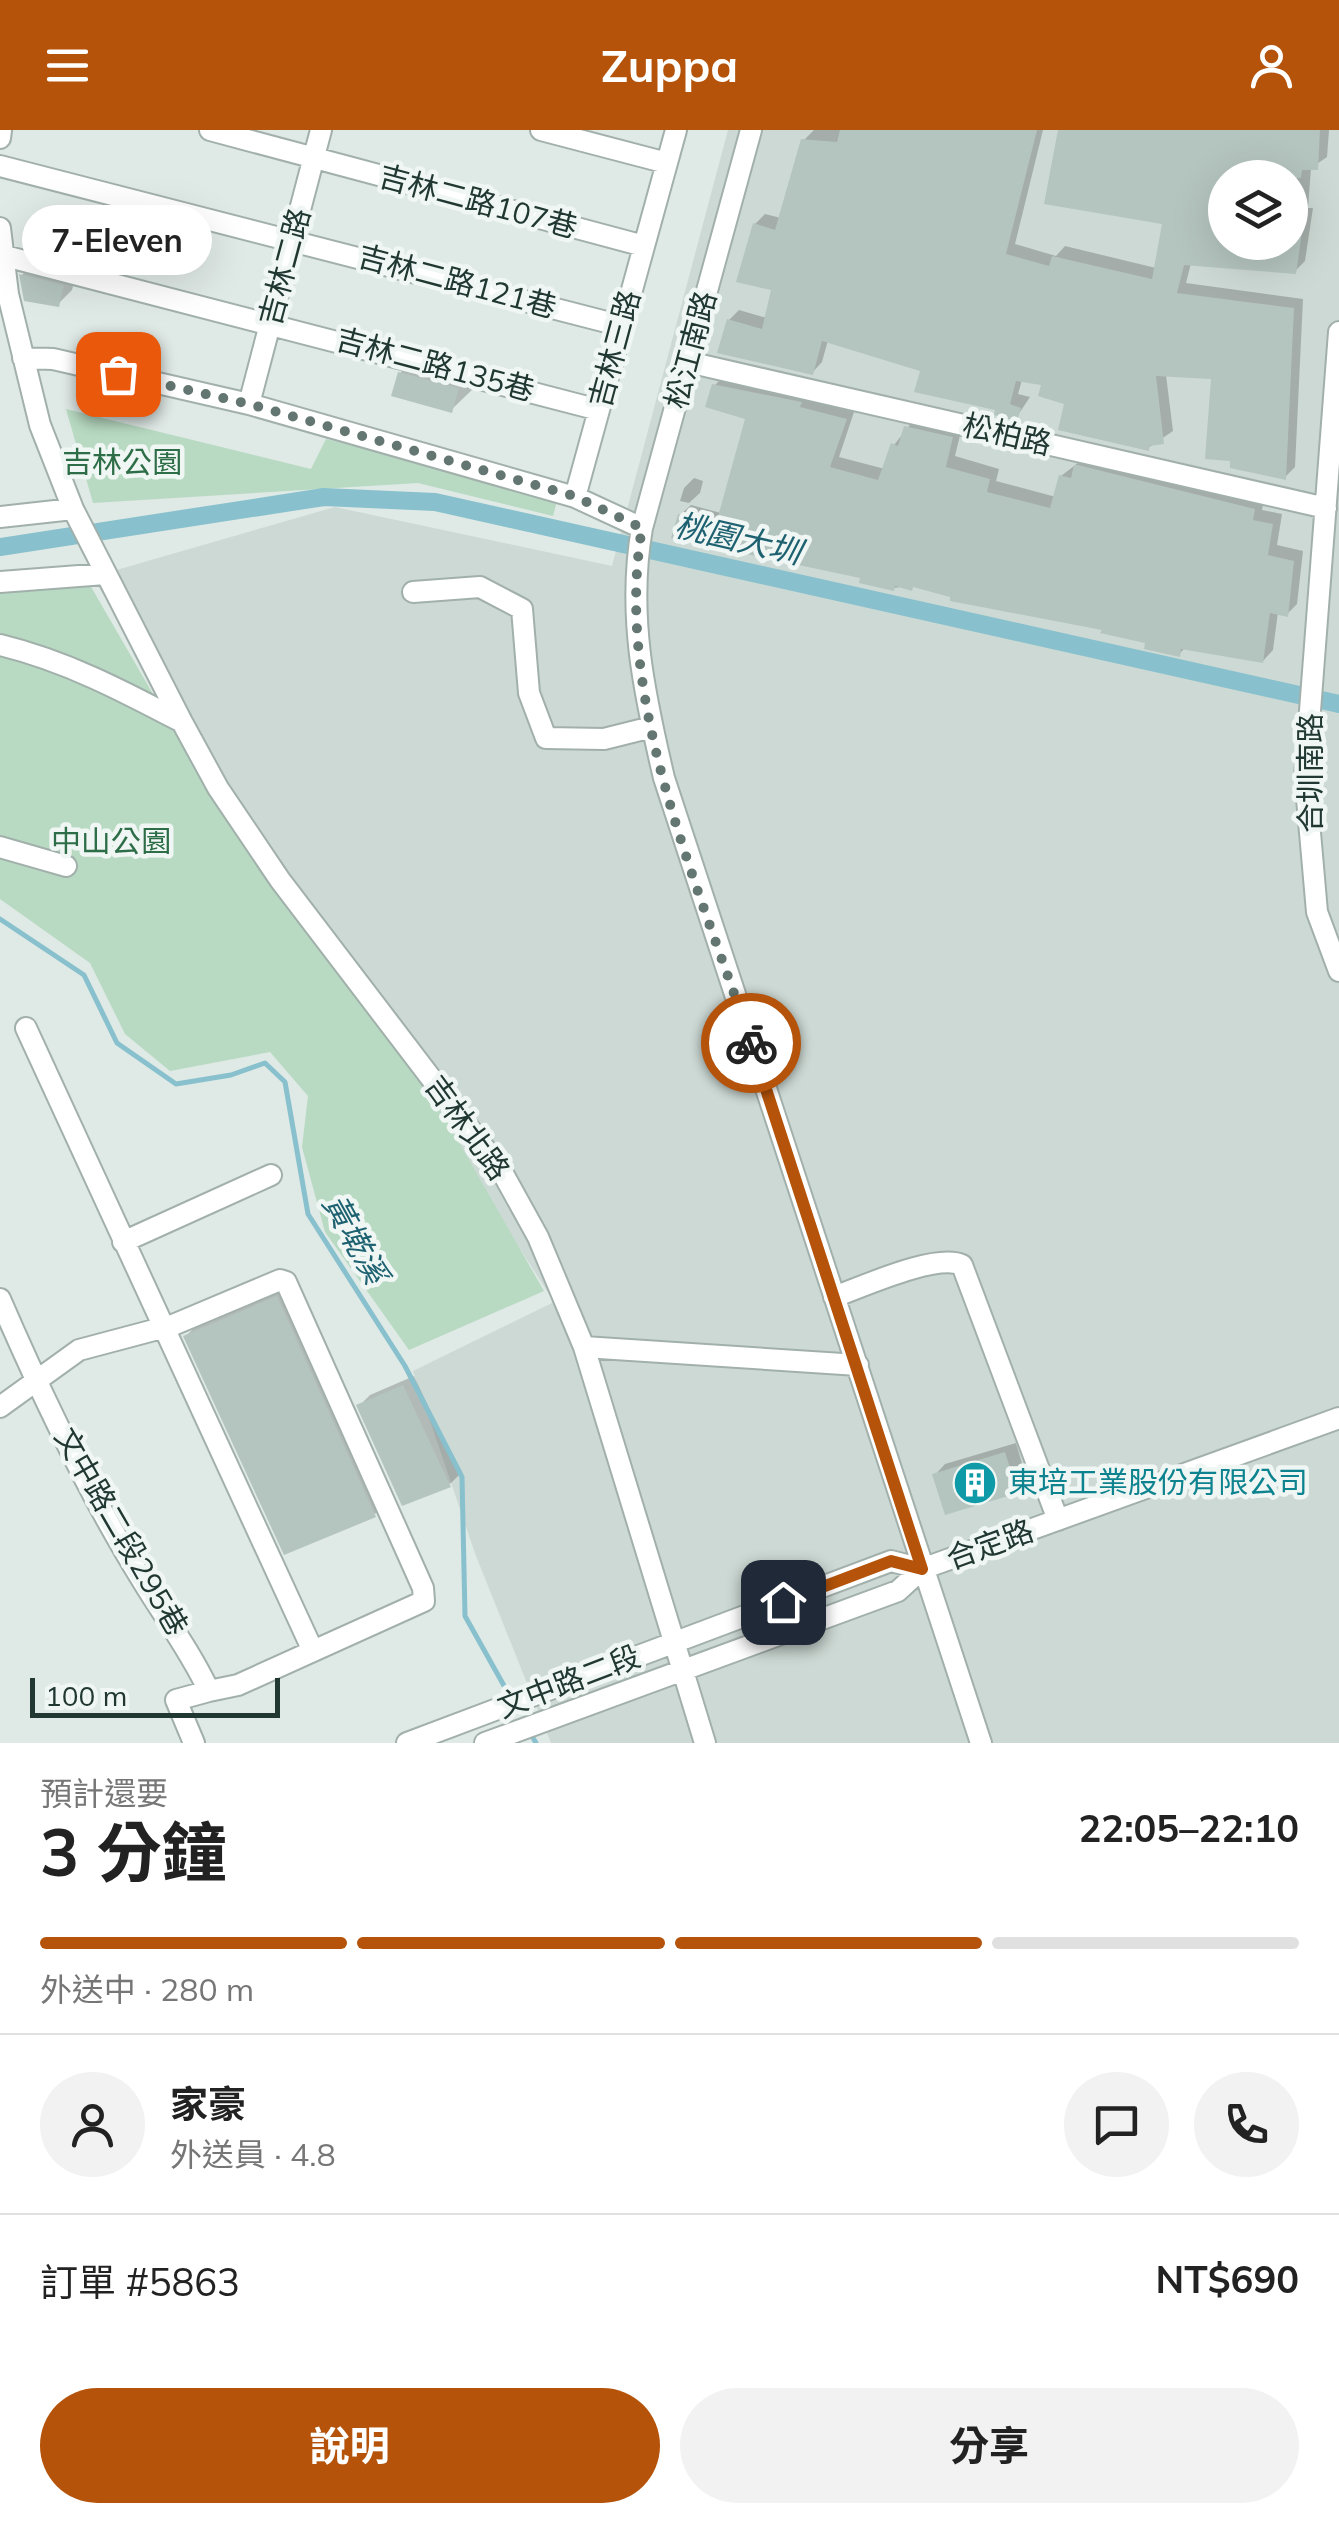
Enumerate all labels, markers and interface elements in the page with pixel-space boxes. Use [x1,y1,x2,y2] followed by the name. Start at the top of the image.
[601,37,738,93] text: Zuppa
[40,38,95,93] icon: menu
[1244,38,1299,93] icon: person
[375,156,582,246] street label: 吉林二路107巷
[1208,160,1308,260] map controls
[1208,160,1308,260] button: layers
[23,204,213,274] callout: 7-Eleven
[250,204,318,330] street label: 吉林二路
[51,220,183,260] text: 7-Eleven
[354,236,561,326] street label: 吉林二路121巷
[580,286,648,412] street label: 吉林三路
[656,287,724,413] street label: 松江南路
[332,319,539,409] street label: 吉林二路135巷
[76,332,161,417] pin
[91,347,146,402] icon: bag
[959,405,1055,463] street label: 松柏路
[62,443,182,481] park label: 吉林公園
[671,504,809,573] water label: 桃園大圳
[1291,713,1329,833] street label: 合圳南路
[51,822,171,860] park label: 中山公園
[701,993,801,1093] courier
[724,1016,779,1071] icon: bike
[417,1068,518,1187] street label: 吉林北路
[315,1187,399,1294] water label: 黃墘溪
[47,1421,197,1642] street label: 文中路二段295巷
[952,1460,998,1506] building icon: 東培工業股份有限公司
[1008,1463,1308,1501] place label: 東培工業股份有限公司
[941,1511,1038,1577] street label: 合定路
[741,1560,826,1645] pin
[756,1575,811,1630] icon: home
[492,1636,645,1726] street label: 文中路二段
[30,1673,280,1718] scale bar
[45,1678,127,1713] text: 100 m
[40,1773,168,1813] text: 預計還要
[1079,1804,1299,1852] text: 22:05–22:10
[40,1811,227,1892] text: 3 分鐘
[40,1969,254,2009] text: 外送中 · 280 m
[40,2072,145,2177] button: person
[1064,2072,1169,2177] button: chat
[1194,2072,1299,2177] button: phone
[170,2080,246,2128] text: 家豪
[170,2134,336,2174] text: 外送員 · 4.8
[1156,2255,1299,2303] text: NT$690
[40,2258,240,2306] text: 訂單 #5863
[40,2388,660,2503] button: 說明
[680,2388,1299,2503] button: 分享

